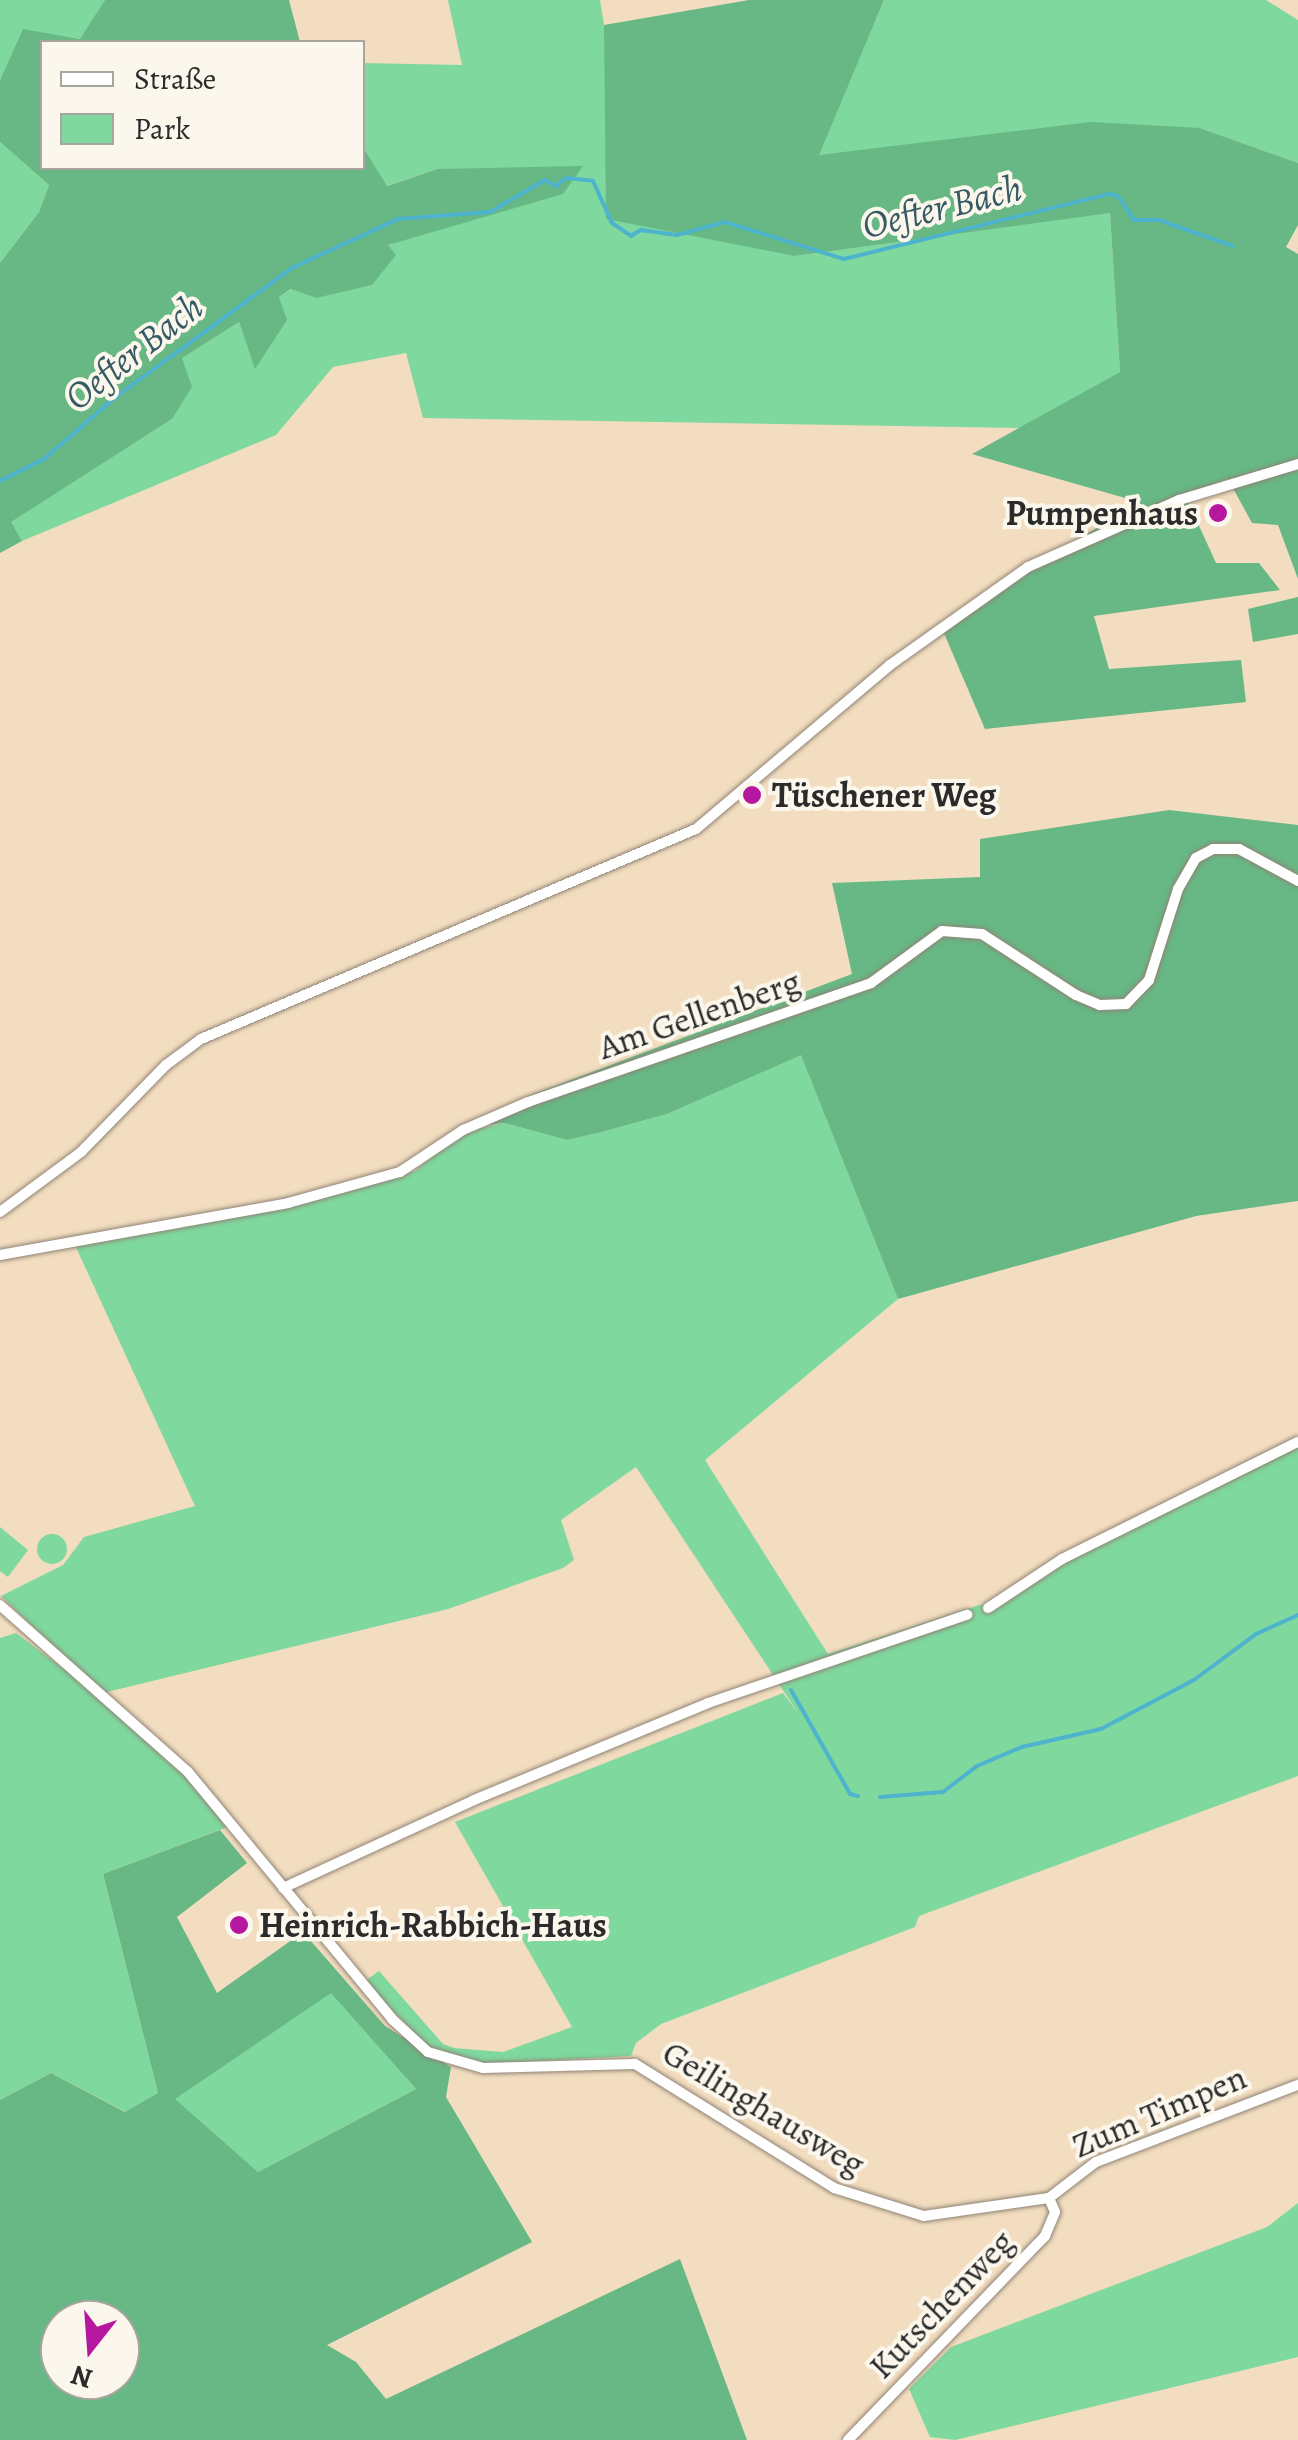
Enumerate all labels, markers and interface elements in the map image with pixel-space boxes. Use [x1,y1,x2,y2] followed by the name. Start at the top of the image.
[40,40,365,170] legend
[134,59,216,99] text: Straße
[134,109,190,149] text: Park
[857,165,1027,249] water label: Oefter Bach
[56,284,212,420] water label: Oefter Bach
[1005,492,1198,534] place label: Pumpenhaus
[1207,502,1229,524] marker: Pumpenhaus
[772,774,996,816] place label: Tüschener Weg
[741,784,763,806] marker: Tüschener Weg
[593,960,805,1068] street label: Am Gellenberg
[259,1904,607,1946] place label: Heinrich-Rabbich-Haus
[228,1914,250,1936] marker: Heinrich-Rabbich-Haus
[655,2031,873,2185] street label: Geilinghausweg
[1066,2056,1252,2166] street label: Zum Timpen
[860,2221,1022,2387] street label: Kutschenweg
[40,2300,140,2400] north arrow
[67,2356,97,2398] text: N

